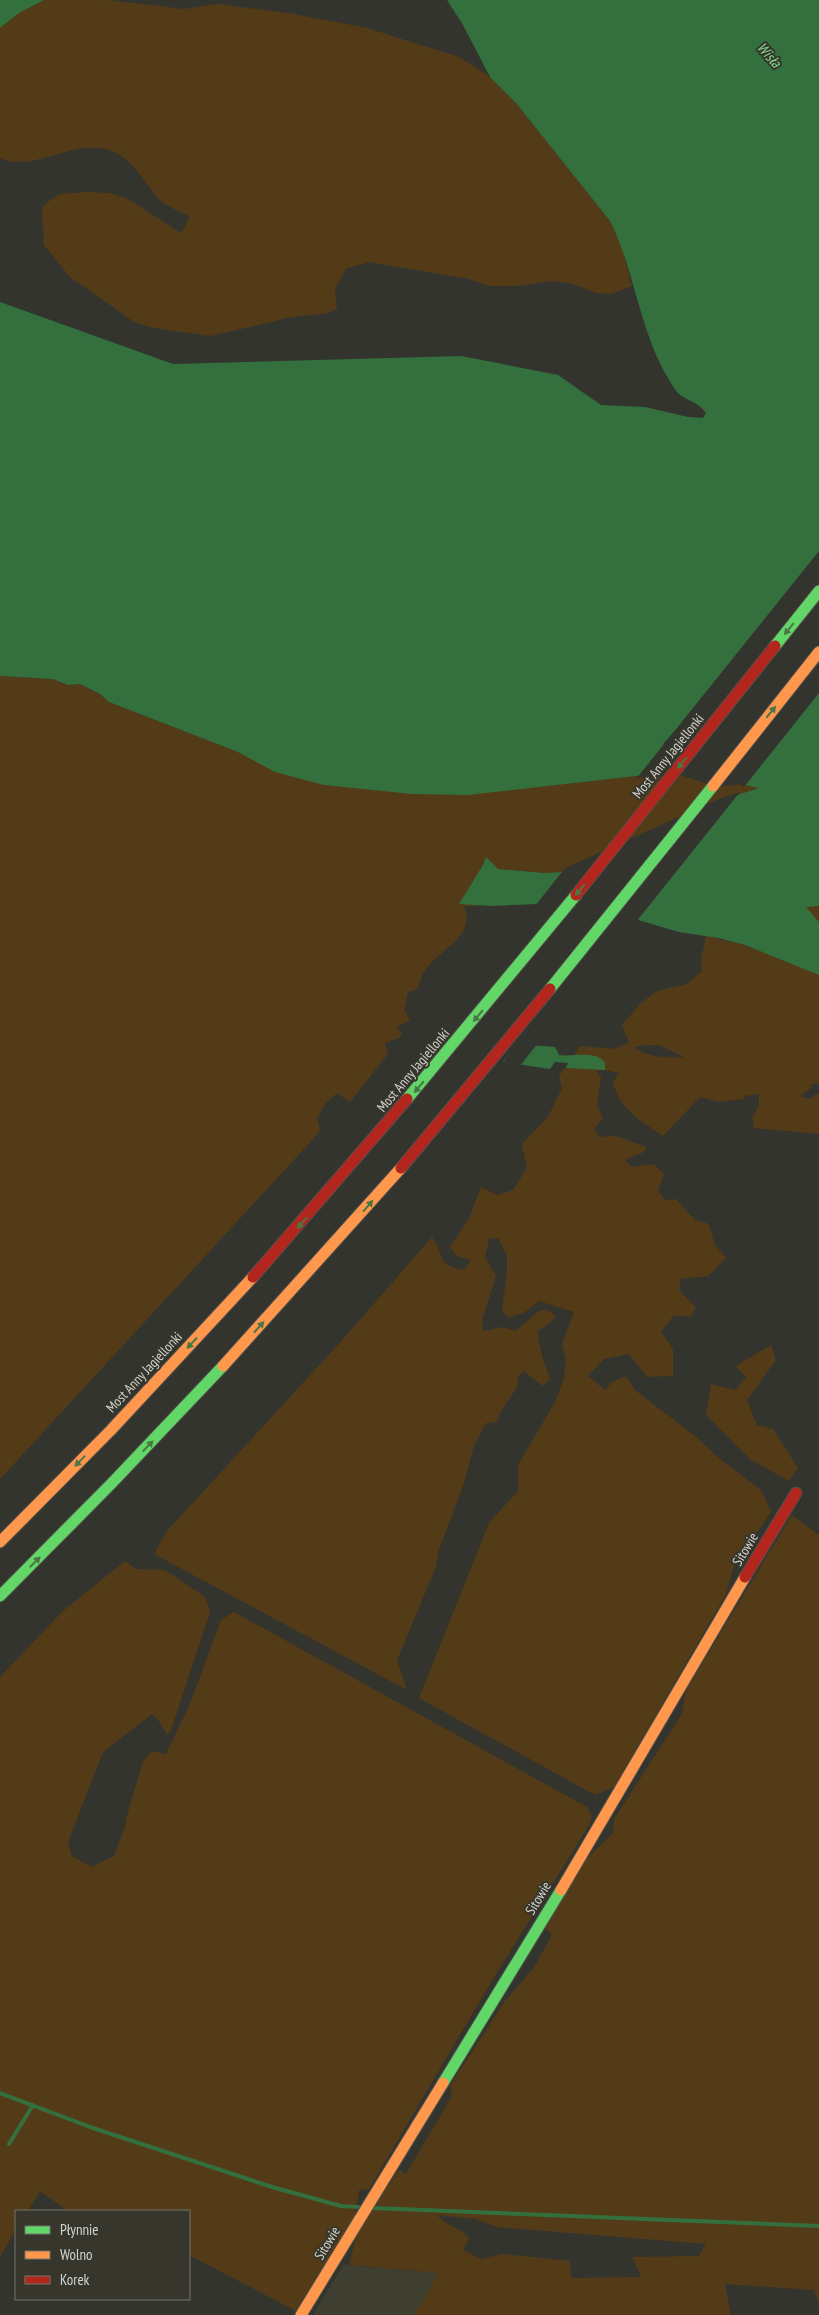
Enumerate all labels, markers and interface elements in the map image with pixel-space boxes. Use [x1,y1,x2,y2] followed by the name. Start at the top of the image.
[753,38,786,72] water label: Wisła
[783,622,794,635] one-way arrow
[766,706,777,719] one-way arrow
[628,710,708,802] street label: Most Anny Jagiellonki
[676,756,687,769] one-way arrow
[575,883,586,896] one-way arrow
[472,1010,483,1023] one-way arrow
[373,1024,453,1116] street label: Most Anny Jagiellonki
[414,1080,425,1093] one-way arrow
[362,1199,373,1212] one-way arrow
[296,1216,307,1229] one-way arrow
[253,1321,265,1333] one-way arrow
[102,1328,186,1416] street label: Most Anny Jagiellonki
[186,1336,198,1348] one-way arrow
[142,1440,154,1452] one-way arrow
[75,1455,87,1467] one-way arrow
[728,1529,762,1569] street label: Sitowie
[28,1556,40,1568] one-way arrow
[521,1878,555,1918] street label: Sitowie
[15,2210,190,2300] legend
[60,2220,99,2239] text: Płynnie
[310,2223,344,2263] street label: Sitowie
[60,2245,93,2264] text: Wolno
[60,2270,90,2289] text: Korek

